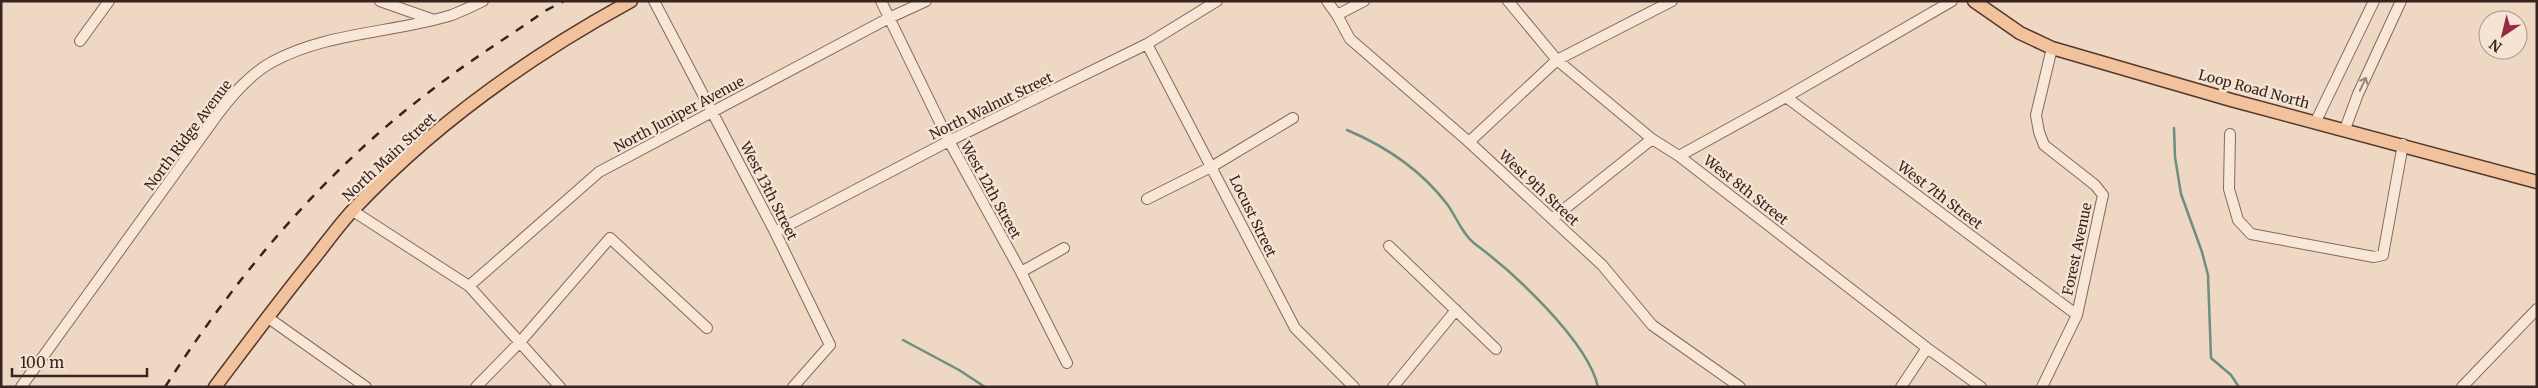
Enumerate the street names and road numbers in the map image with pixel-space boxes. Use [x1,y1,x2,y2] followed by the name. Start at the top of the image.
[2196,65,2312,113] street label: Loop Road North
[926,68,1056,144] street label: North Walnut Street
[611,72,747,156] street label: North Juniper Avenue
[141,76,235,194] street label: North Ridge Avenue
[338,109,440,205] street label: North Main Street
[956,137,1025,242] street label: West 12th Street
[736,138,802,244] street label: West 13th Street
[1495,146,1583,230] street label: West 9th Street
[1699,151,1792,229] street label: West 8th Street
[1893,156,1987,233] street label: West 7th Street
[1225,172,1281,260] street label: Locust Street
[2058,201,2096,297] street label: Forest Avenue

